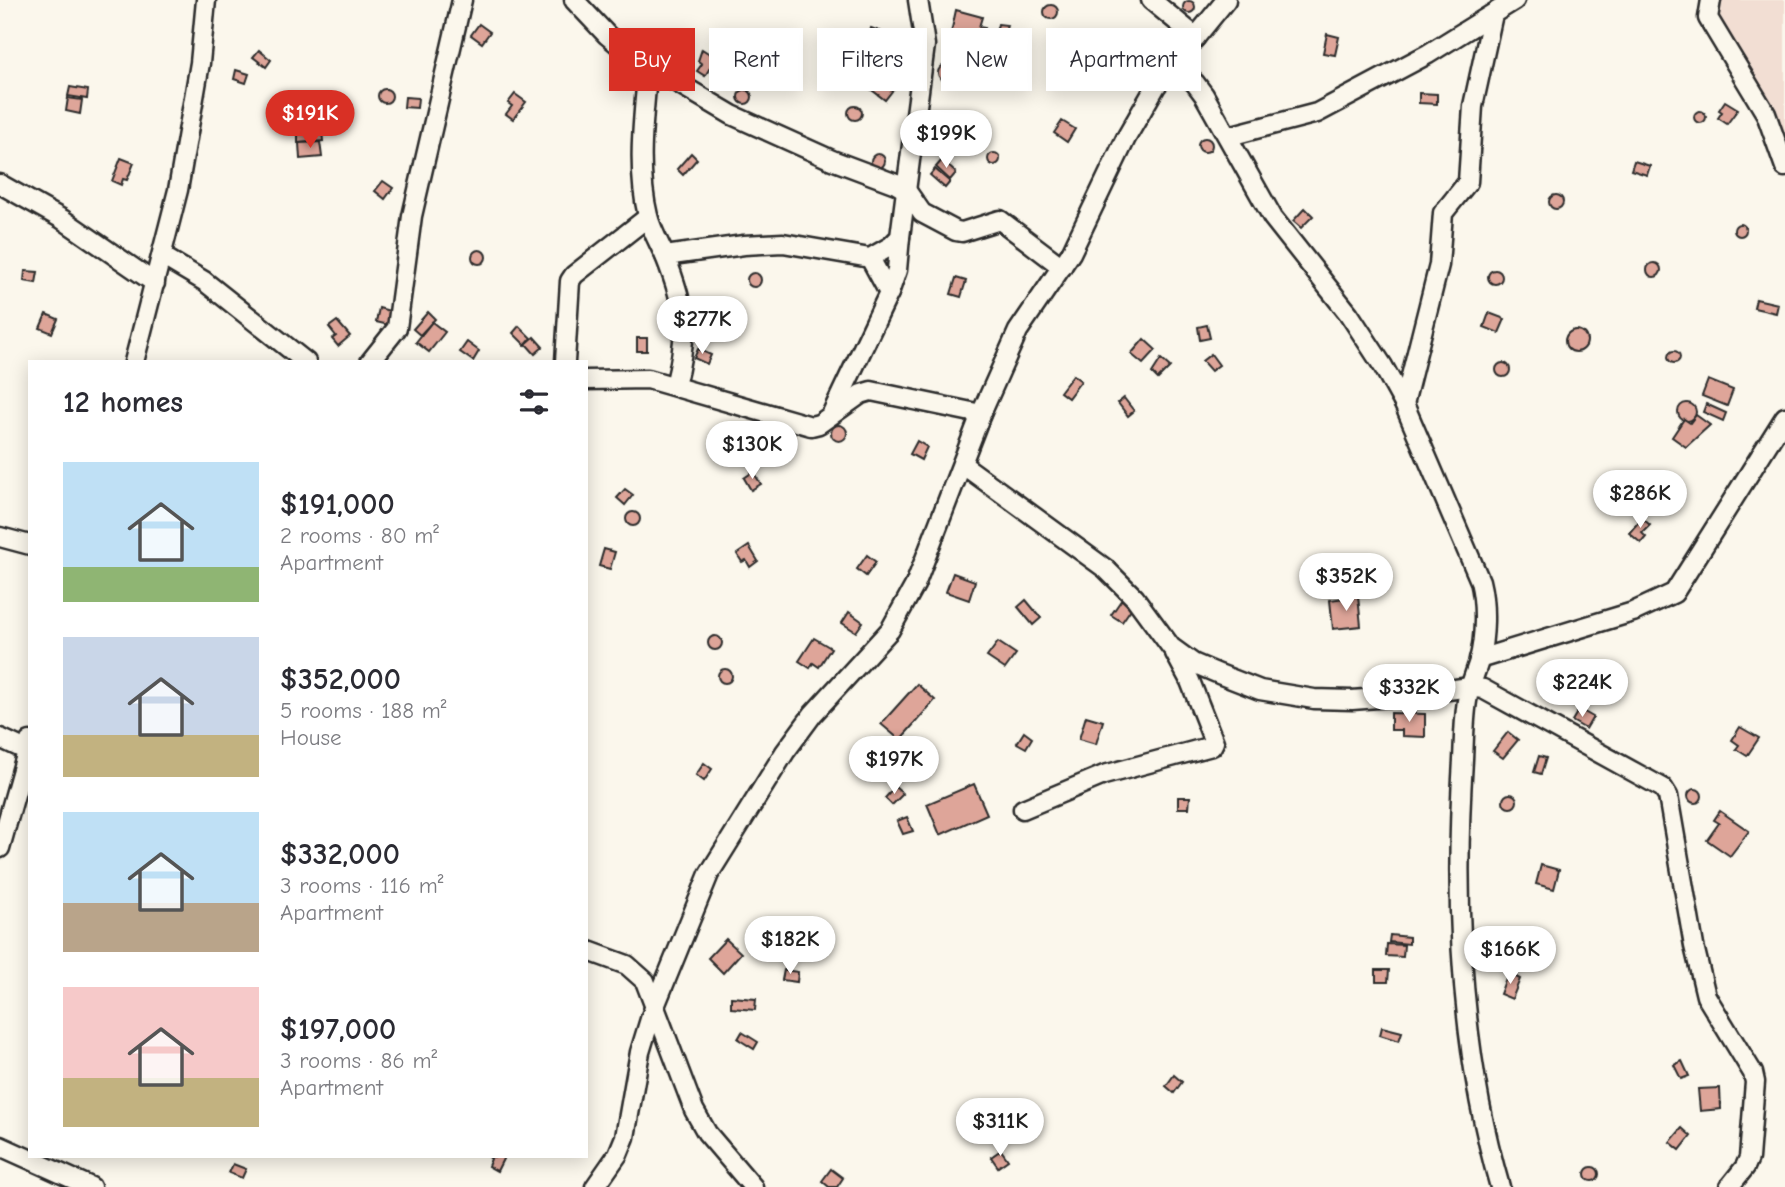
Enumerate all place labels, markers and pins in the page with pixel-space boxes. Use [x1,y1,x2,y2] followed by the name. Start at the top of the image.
[261,90,359,150] pin: $191K
[897,110,995,170] pin: $199K
[653,296,751,356] pin: $277K
[703,421,801,481] pin: $130K
[1591,470,1689,530] pin: $286K
[1297,554,1395,613] pin: $352K
[1533,660,1631,719] pin: $224K
[1360,664,1458,724] pin: $332K
[845,736,943,796] pin: $197K
[741,916,839,976] pin: $182K
[1461,926,1559,986] pin: $166K
[951,1098,1049,1158] pin: $311K

